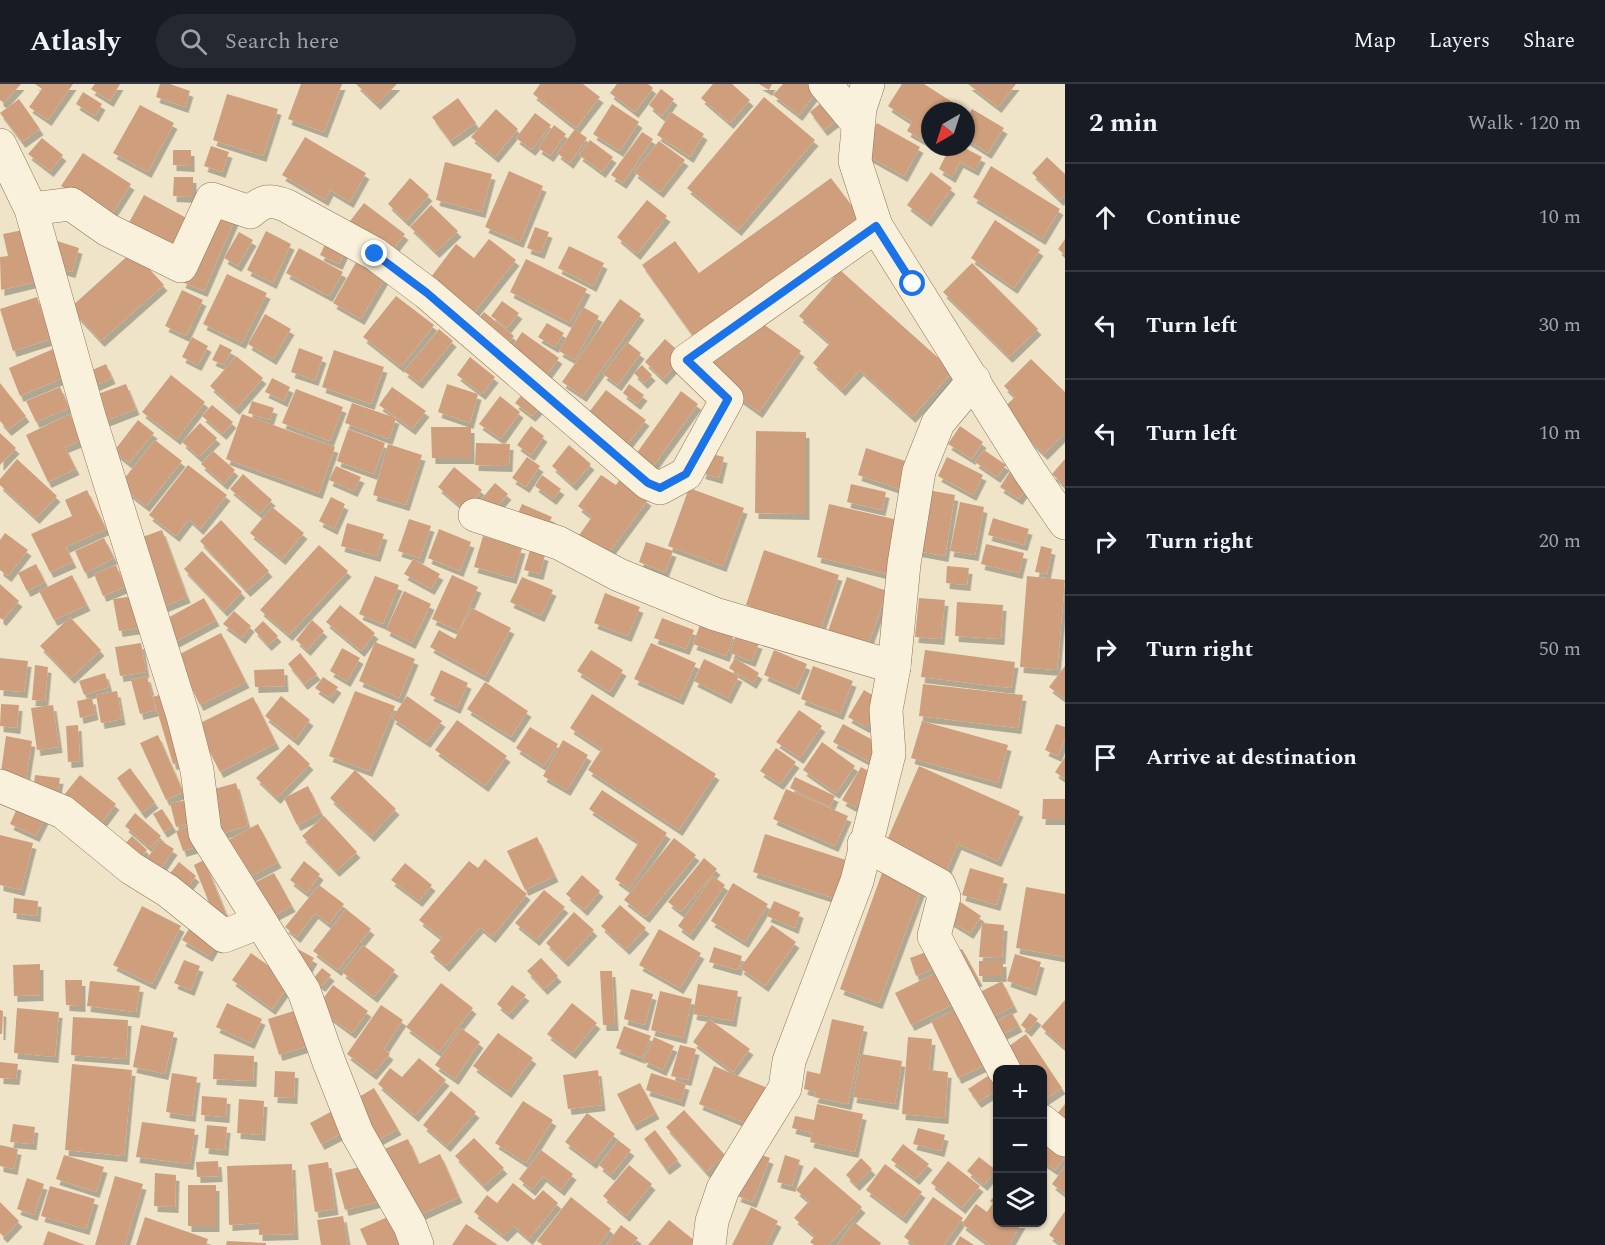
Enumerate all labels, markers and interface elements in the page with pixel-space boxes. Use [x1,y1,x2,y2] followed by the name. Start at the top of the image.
[156,14,576,68] search box
[30,20,120,63] text: Atlasly
[177,25,210,58] icon: search
[225,25,339,58] text: Search here
[1354,25,1396,57] text: Map
[1429,25,1490,57] text: Layers
[1523,25,1575,57] text: Share
[921,102,975,156] north arrow
[1089,103,1158,143] text: 2 min
[1468,108,1581,138] text: Walk · 120 m
[1089,201,1122,234] icon: ahead
[1146,201,1241,234] text: Continue
[1539,202,1581,232] text: 10 m
[361,240,387,266] route end
[899,270,925,296] route start
[1089,309,1122,342] icon: left
[1146,309,1238,342] text: Turn left
[1539,310,1581,340] text: 30 m
[1089,417,1122,450] icon: left
[1146,417,1238,450] text: Turn left
[1539,418,1581,448] text: 10 m
[1089,525,1122,558] icon: right
[1146,525,1253,558] text: Turn right
[1539,526,1581,556] text: 20 m
[1089,633,1122,666] icon: right
[1146,633,1253,666] text: Turn right
[1539,634,1581,664] text: 50 m
[1089,741,1122,774] icon: arrive
[1146,741,1357,774] text: Arrive at destination
[993,1065,1047,1227] map controls
[993,1065,1047,1119] button: +
[993,1119,1047,1173] button: −
[993,1173,1047,1227] button: layers

